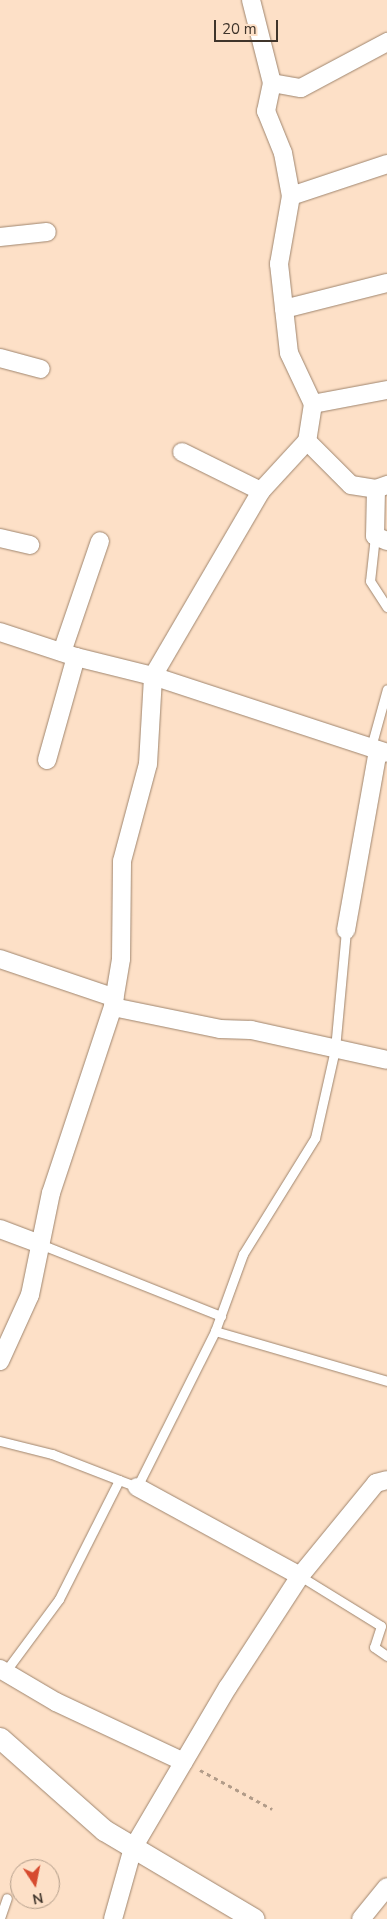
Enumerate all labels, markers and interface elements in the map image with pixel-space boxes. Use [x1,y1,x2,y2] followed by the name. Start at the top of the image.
[217,10,281,42] scale bar
[222,19,257,39] text: 20 m
[10,1859,60,1909] north arrow
[31,1888,45,1909] text: N

